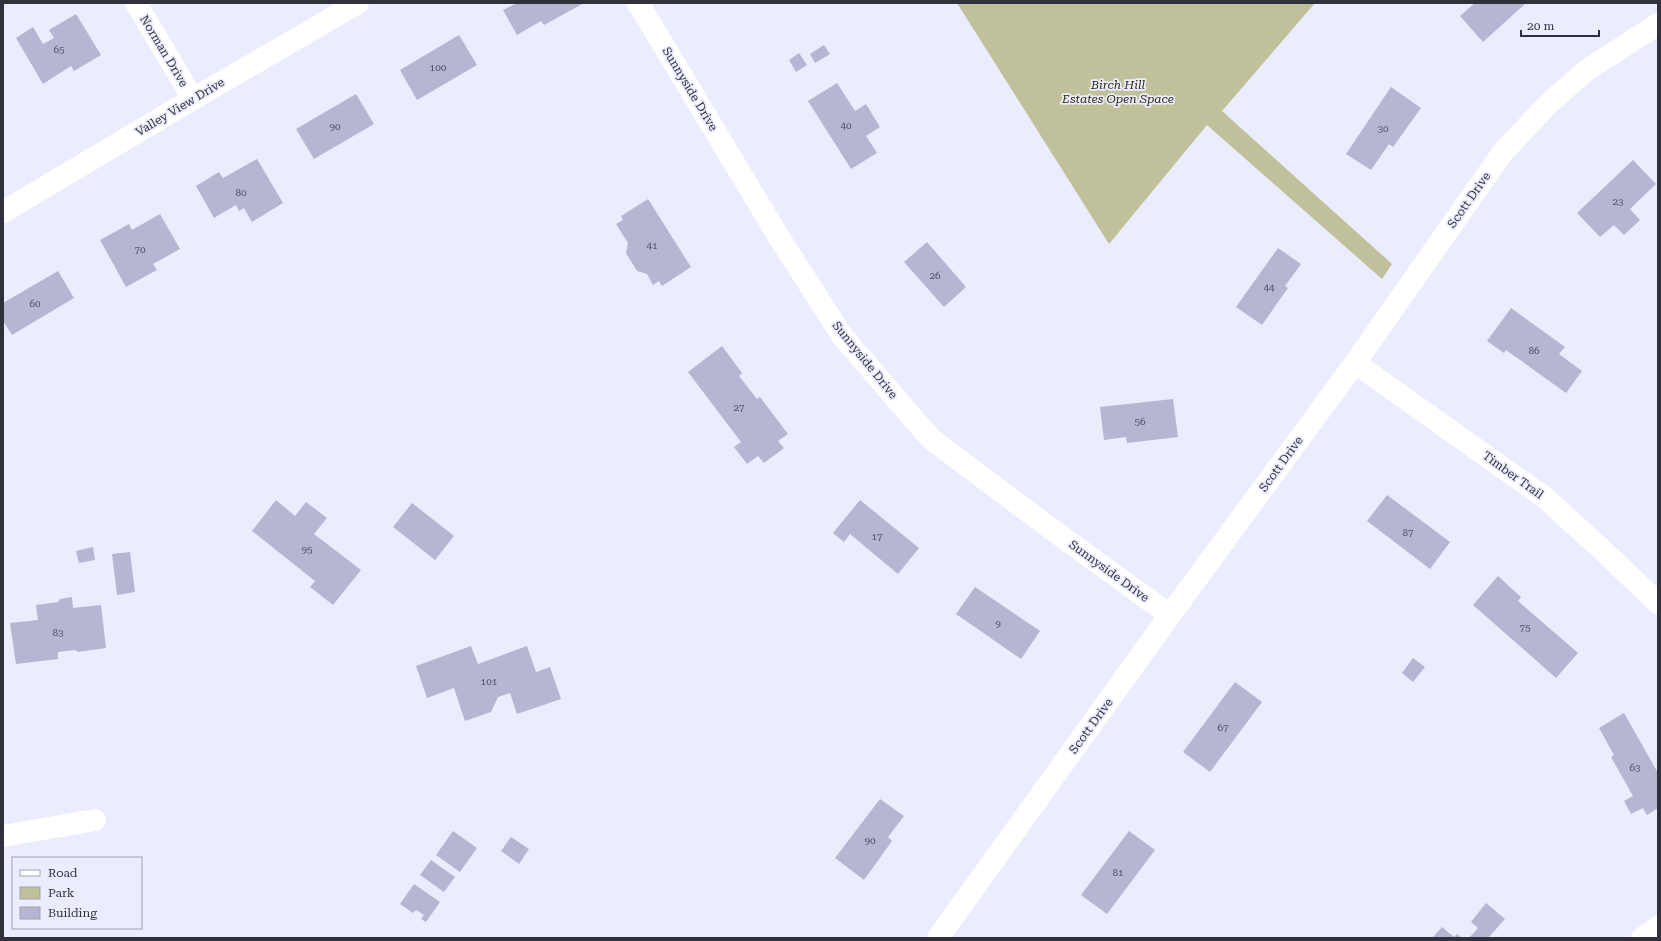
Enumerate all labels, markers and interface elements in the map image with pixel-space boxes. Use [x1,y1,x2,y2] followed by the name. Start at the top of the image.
[1521,12,1599,38] scale bar
[137,13,191,90] street label: Norman Drive
[1527,19,1554,33] text: 20 m
[53,44,65,55] house number: 65
[659,44,721,134] street label: Sunnyside Drive
[430,62,447,73] house number: 100
[133,75,227,139] street label: Valley View Drive
[1061,78,1174,106] park label: Birch Hill Estates Open Space
[840,120,852,131] house number: 40
[329,121,341,132] house number: 90
[1377,123,1389,134] house number: 30
[1445,169,1494,231] street label: Scott Drive
[235,187,247,198] house number: 80
[1612,196,1624,207] house number: 23
[646,240,658,251] house number: 41
[134,244,146,255] house number: 70
[929,270,941,281] house number: 26
[1263,282,1275,293] house number: 44
[29,298,41,309] house number: 60
[830,318,901,402] street label: Sunnyside Drive
[1528,345,1540,356] house number: 86
[733,402,745,413] house number: 27
[1134,416,1146,427] house number: 56
[1256,433,1306,494] street label: Scott Drive
[1480,448,1546,502] street label: Timber Trail
[1402,527,1414,538] house number: 87
[871,531,883,542] house number: 17
[1066,537,1152,605] street label: Sunnyside Drive
[301,544,313,555] house number: 95
[995,618,1001,629] house number: 9
[1519,622,1531,633] house number: 75
[52,627,64,638] house number: 83
[481,676,498,687] house number: 101
[1066,695,1116,756] street label: Scott Drive
[1217,722,1229,733] house number: 67
[1629,762,1641,773] house number: 63
[864,835,876,846] house number: 90
[12,857,142,929] legend
[48,866,78,880] text: Road
[1112,867,1124,878] house number: 81
[48,886,75,900] text: Park
[48,906,97,920] text: Building

